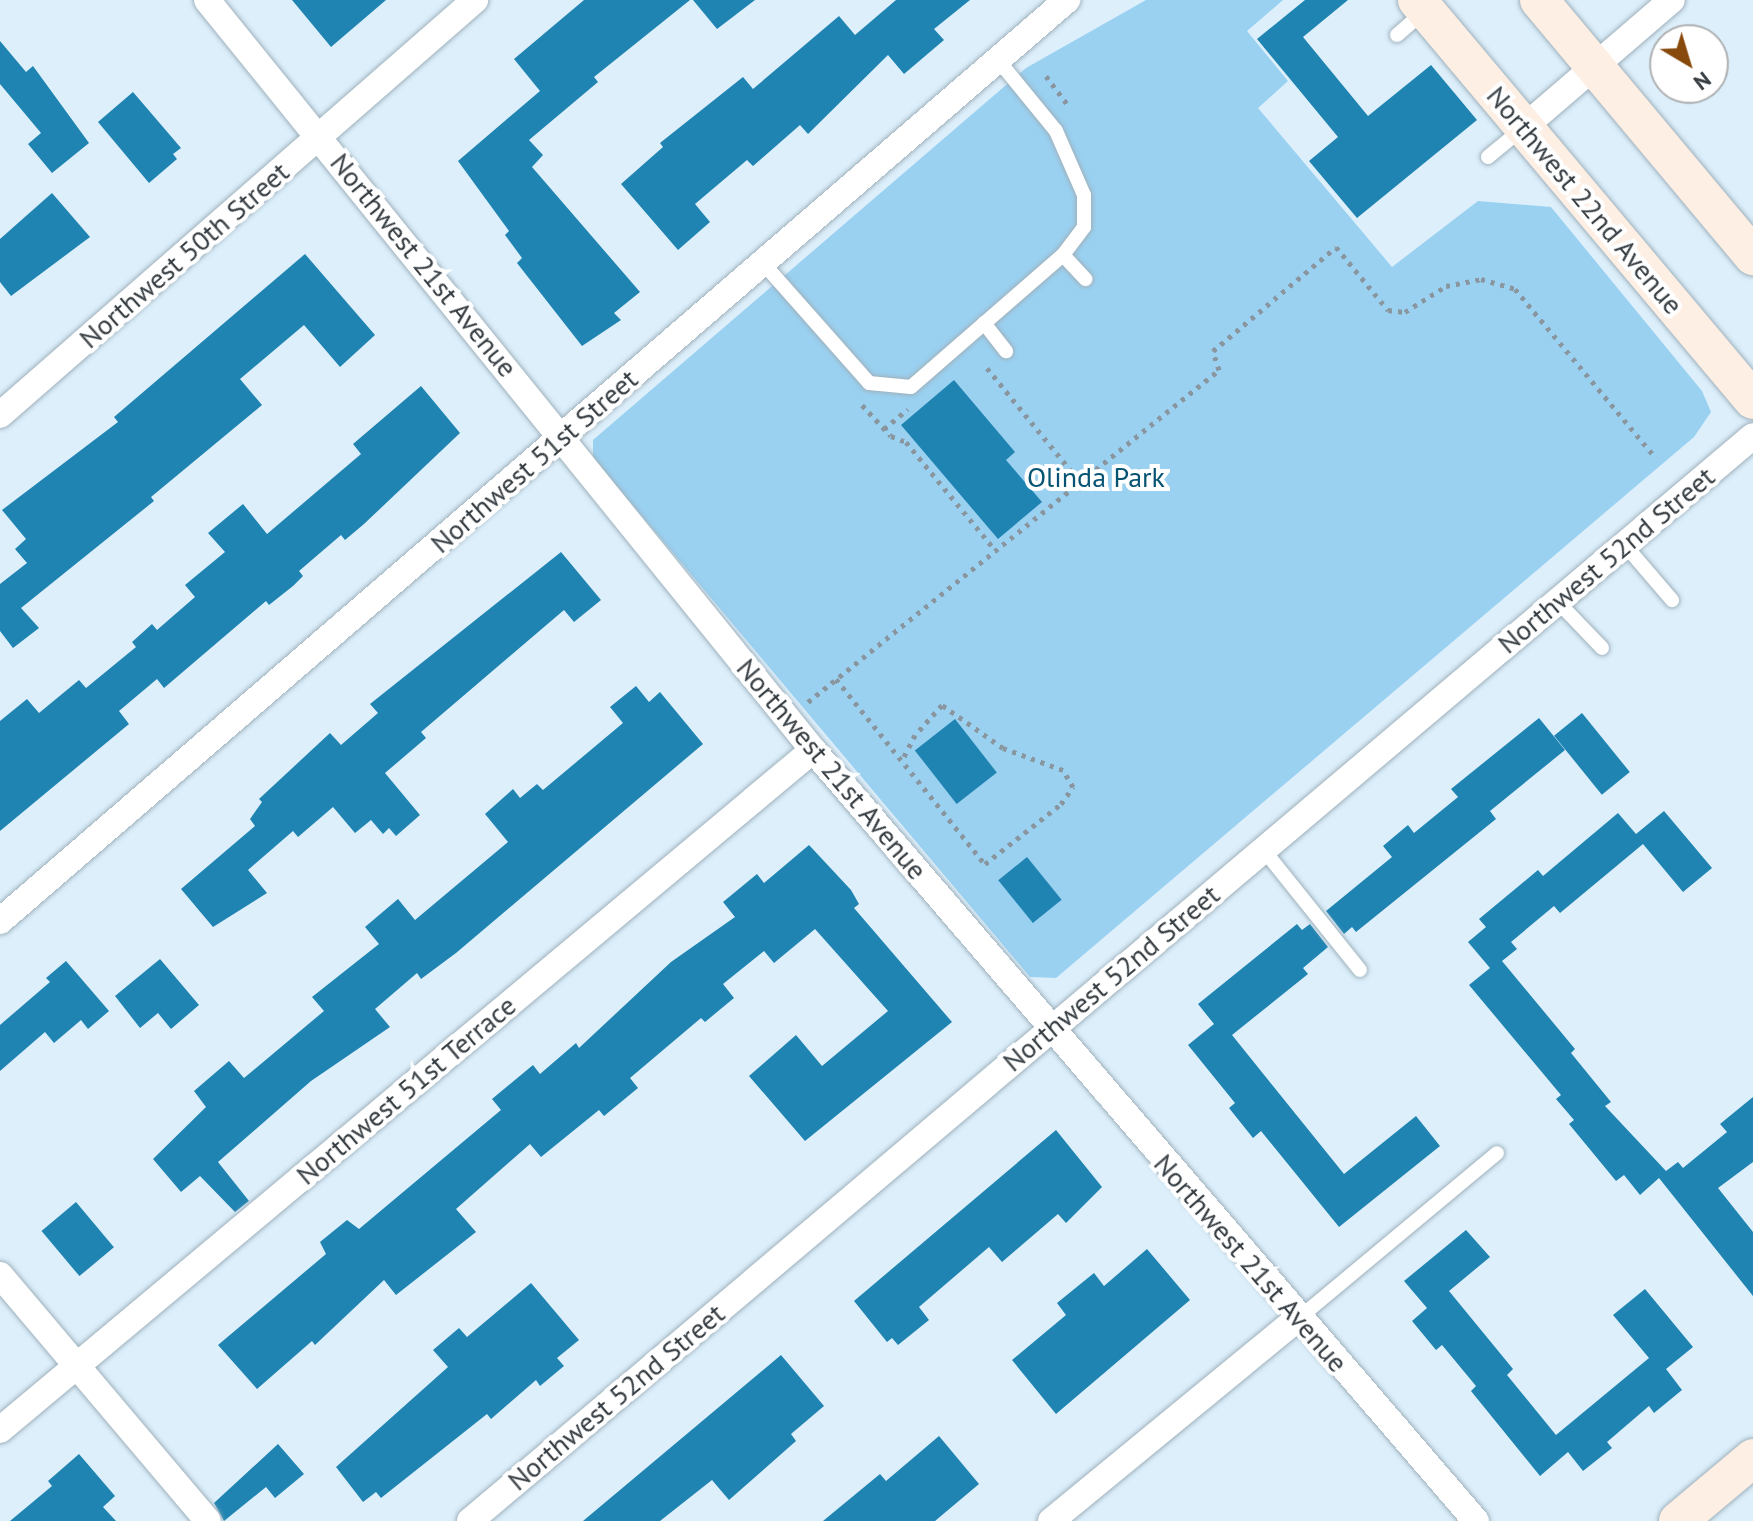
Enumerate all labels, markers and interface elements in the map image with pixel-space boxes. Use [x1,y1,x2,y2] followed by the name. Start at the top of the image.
[1649,24,1729,104] north arrow
[1688,66,1717,97] text: N
[1480,79,1690,321] street label: Northwest 22nd Avenue
[323,146,525,384] street label: Northwest 21st Avenue
[72,155,296,355] street label: Northwest 50th Street
[424,362,644,560] street label: Northwest 51st Street
[1027,460,1165,494] park label: Olinda Park
[1491,460,1721,660] street label: Northwest 52nd Street
[729,651,935,887] street label: Northwest 21st Avenue
[996,878,1226,1078] street label: Northwest 52nd Street
[289,988,523,1192] street label: Northwest 51st Terrace
[1147,1147,1355,1379] street label: Northwest 21st Avenue
[501,1297,731,1497] street label: Northwest 52nd Street

